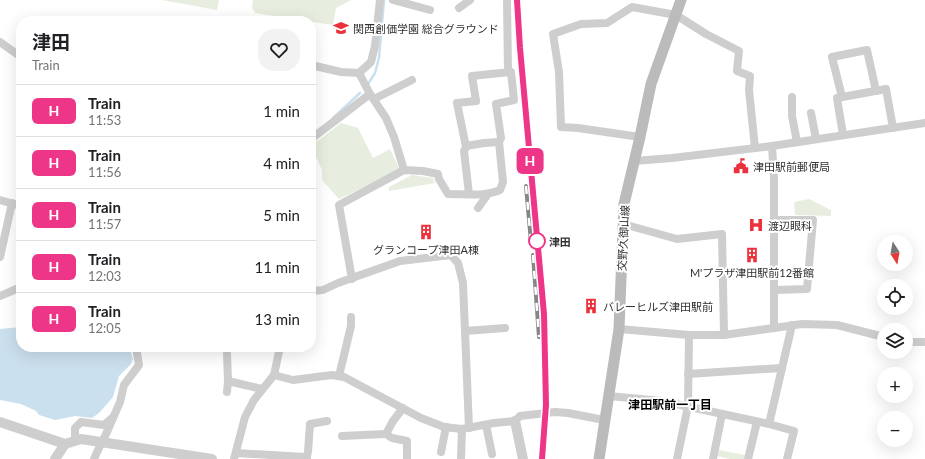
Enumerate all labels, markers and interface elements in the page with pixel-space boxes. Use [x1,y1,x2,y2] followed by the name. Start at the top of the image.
[332,19,350,37] school or university icon: 関西創価学園 総合グラウンド
[353,22,499,35] place label: 関西創価学園 総合グラウンド
[258,29,300,71] button: heart
[32,30,70,53] text: 津田
[32,57,60,73] text: Train
[88,94,121,112] text: Train
[49,102,59,119] text: H
[263,102,300,120] text: 1 min
[88,112,121,128] text: 11:53
[88,146,121,164] text: Train
[517,148,543,174] line badge: H
[525,152,535,169] text: H
[49,154,59,171] text: H
[263,154,300,172] text: 4 min
[732,157,750,175] public building icon: 津田駅前郵便局
[753,160,830,173] place label: 津田駅前郵便局
[88,164,121,180] text: 11:56
[88,198,121,216] text: Train
[615,205,631,271] street label: 交野久御山線
[49,206,59,223] text: H
[263,206,300,224] text: 5 min
[88,216,121,232] text: 11:57
[747,216,765,234] hospital icon: 渡辺眼科
[768,219,812,232] place label: 渡辺眼科
[417,223,435,241] building icon: グランコープ津田A棟
[528,232,546,250] marker: 津田
[549,235,571,248] place label: 津田
[877,235,913,271] north arrow
[877,235,913,447] map controls
[373,243,479,256] place label: グランコープ津田A棟
[743,246,761,264] building icon: M'プラザ津田駅前12番館
[88,250,121,268] text: Train
[49,258,59,275] text: H
[254,258,300,276] text: 11 min
[690,266,814,279] place label: M'プラザ津田駅前12番館
[88,268,121,284] text: 12:03
[877,279,913,315] button: locate
[582,297,600,315] building icon: バレーヒルズ津田駅前
[603,300,713,313] place label: バレーヒルズ津田駅前
[88,302,121,320] text: Train
[49,310,59,327] text: H
[254,310,300,328] text: 13 min
[88,320,121,336] text: 12:05
[877,323,913,359] button: layers
[877,367,913,403] button: +
[628,397,712,412] district label: 津田駅前一丁目
[877,411,913,447] button: −

